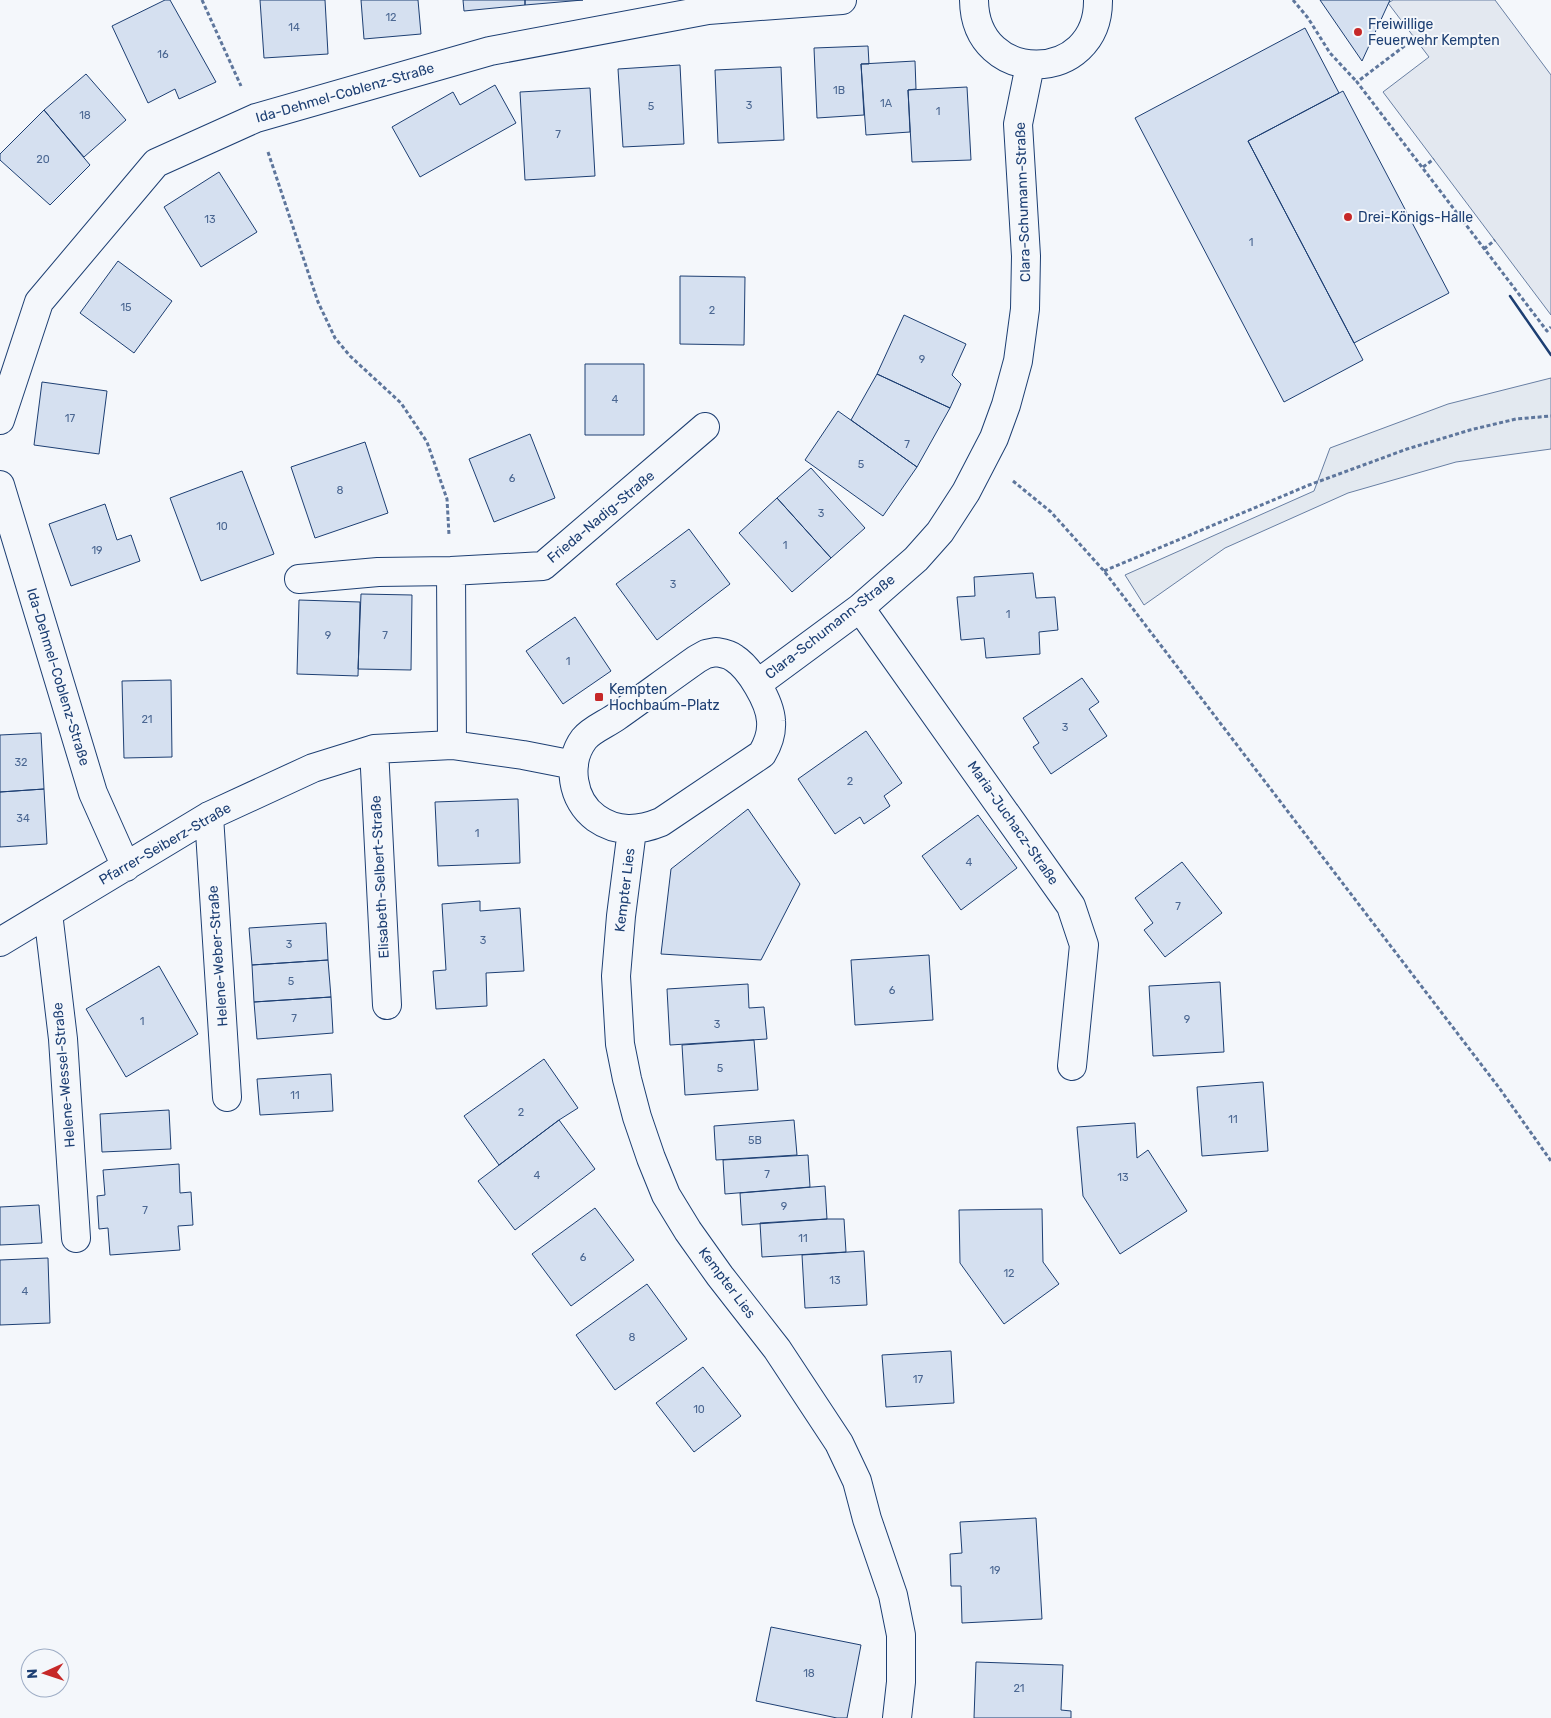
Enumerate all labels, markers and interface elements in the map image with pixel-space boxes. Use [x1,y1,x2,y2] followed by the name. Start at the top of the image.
[385,11,397,24] house number: 12
[1368,16,1500,49] place label: Freiwillige Feuerwehr Kempten
[288,21,300,34] house number: 14
[1352,26,1364,38] marker: Freiwillige Feuerwehr Kempten
[157,48,169,61] house number: 16
[254,59,436,127] street label: Ida-Dehmel-Coblenz-Straße
[833,84,845,97] house number: 1B
[880,97,893,110] house number: 1A
[746,99,753,112] house number: 3
[648,100,655,113] house number: 5
[936,105,940,118] house number: 1
[79,109,91,122] house number: 18
[1012,121,1034,282] street label: Clara-Schumann-Straße
[555,128,561,141] house number: 7
[36,153,50,166] house number: 20
[1358,209,1473,226] place label: Drei-Königs-Halle
[1342,211,1354,223] marker: Drei-Königs-Halle
[204,213,216,226] house number: 13
[1249,236,1253,249] house number: 1
[120,301,132,314] house number: 15
[709,304,715,317] house number: 2
[919,353,925,366] house number: 9
[612,393,619,406] house number: 4
[65,412,76,425] house number: 17
[904,438,910,451] house number: 7
[858,458,865,471] house number: 5
[544,467,658,567] street label: Frieda-Nadig-Straße
[509,472,516,485] house number: 6
[337,484,344,497] house number: 8
[818,507,825,520] house number: 3
[216,520,228,533] house number: 10
[783,539,787,552] house number: 1
[91,544,103,557] house number: 19
[762,571,898,683] street label: Clara-Schumann-Straße
[670,578,677,591] house number: 3
[23,586,93,768] street label: Ida-Dehmel-Coblenz-Straße
[1006,608,1010,621] house number: 1
[325,629,331,642] house number: 9
[382,629,388,642] house number: 7
[566,655,570,668] house number: 1
[609,681,720,714] place label: Kempten Hochbaum-Platz
[593,691,605,703] marker: Kempten Hochbaum-Platz
[141,713,153,726] house number: 21
[1062,721,1069,734] house number: 3
[14,756,28,769] house number: 32
[964,758,1062,888] street label: Maria-Juchacz-Straße
[847,775,853,788] house number: 2
[367,795,393,959] street label: Elisabeth-Selbert-Straße
[96,799,234,889] street label: Pfarrer-Seiberz-Straße
[16,812,30,825] house number: 34
[475,827,479,840] house number: 1
[611,847,639,933] street label: Kempter Lies
[966,856,973,869] house number: 4
[205,885,231,1027] street label: Helene-Weber-Straße
[1175,900,1181,913] house number: 7
[480,934,487,947] house number: 3
[286,938,293,951] house number: 3
[288,975,295,988] house number: 5
[889,984,896,997] house number: 6
[49,1001,79,1148] street label: Helene-Wessel-Straße
[291,1012,297,1025] house number: 7
[1184,1013,1190,1026] house number: 9
[140,1015,144,1028] house number: 1
[714,1018,721,1031] house number: 3
[717,1062,724,1075] house number: 5
[290,1089,300,1102] house number: 11
[518,1106,524,1119] house number: 2
[1228,1113,1238,1126] house number: 11
[748,1134,762,1147] house number: 5B
[764,1168,770,1181] house number: 7
[534,1169,541,1182] house number: 4
[1117,1171,1129,1184] house number: 13
[781,1200,787,1213] house number: 9
[142,1204,148,1217] house number: 7
[798,1232,808,1245] house number: 11
[695,1244,759,1322] street label: Kempter Lies
[580,1251,587,1264] house number: 6
[1003,1267,1015,1280] house number: 12
[829,1274,841,1287] house number: 13
[22,1285,29,1298] house number: 4
[629,1331,636,1344] house number: 8
[913,1373,924,1386] house number: 17
[693,1403,705,1416] house number: 10
[989,1564,1001,1577] house number: 19
[20,1648,70,1698] north arrow
[803,1667,815,1680] house number: 18
[24,1668,41,1679] text: N
[1013,1682,1025,1695] house number: 21

